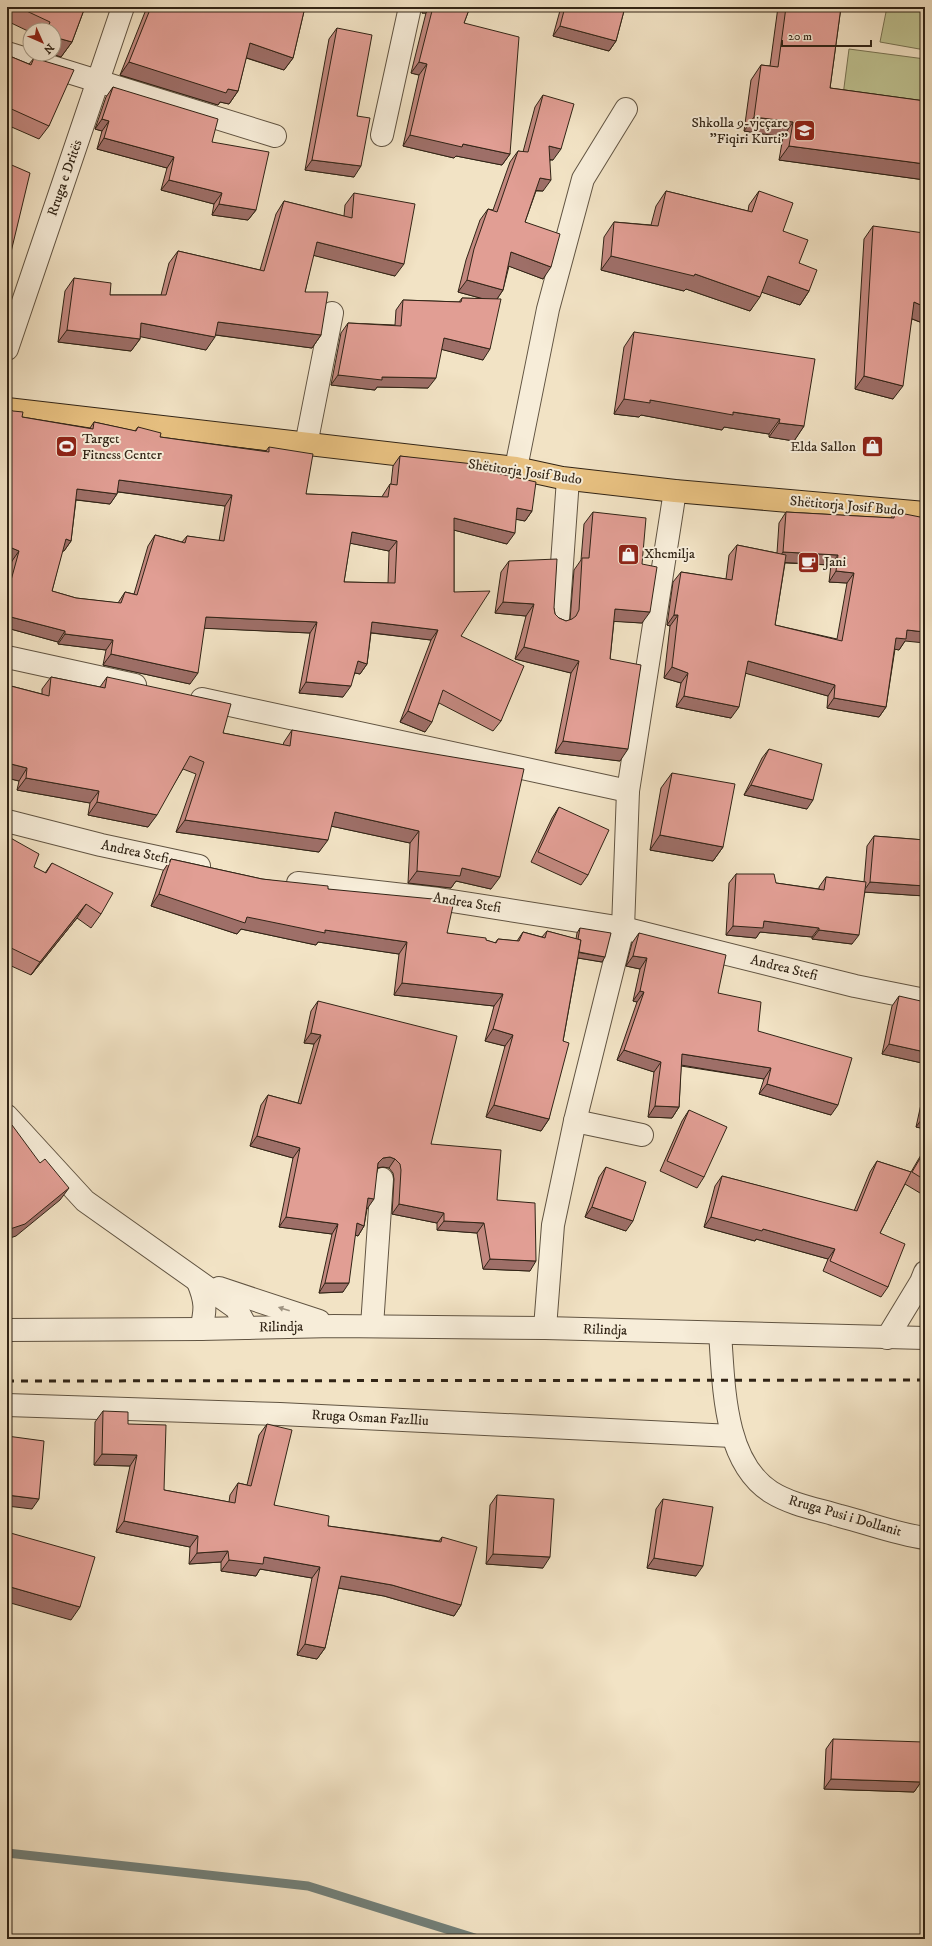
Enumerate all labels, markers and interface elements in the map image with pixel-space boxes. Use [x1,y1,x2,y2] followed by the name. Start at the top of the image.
[22,22,62,62] north arrow
[782,22,871,48] scale bar
[788,29,812,44] text: 20 m
[40,40,57,57] text: N
[691,114,788,148] place label: Shkolla 9-vjeçare "Fiqiri Kurti"
[791,118,817,144] school or university icon: Shkolla 9-vjeçare "Fiqiri Kurti"
[43,137,87,219] street label: Rruga e Dritës
[82,430,163,464] place label: Target Fitness Center
[54,434,80,460] sports icon: Target Fitness Center
[859,434,885,460] shop icon: Elda Sallon
[790,438,857,456] place label: Elda Sallon
[467,455,583,489] street label: Shëtitorja Josif Budo
[789,492,905,520] street label: Shëtitorja Josif Budo
[616,541,642,567] shop icon: Xhemilja
[644,545,695,563] place label: Xhemilja
[795,549,821,575] cafe icon: Jani
[822,553,847,571] place label: Jani
[100,836,171,868] street label: Andrea Stefi
[432,889,502,917] street label: Andrea Stefi
[749,951,820,985] street label: Andrea Stefi
[278,1306,290,1312] one-way arrow
[259,1318,303,1336] street label: Rilindja
[583,1320,628,1340] street label: Rilindja
[311,1406,429,1430] street label: Rruga Osman Fazlliu
[786,1491,904,1541] street label: Rruga Pusi i Dollanit

